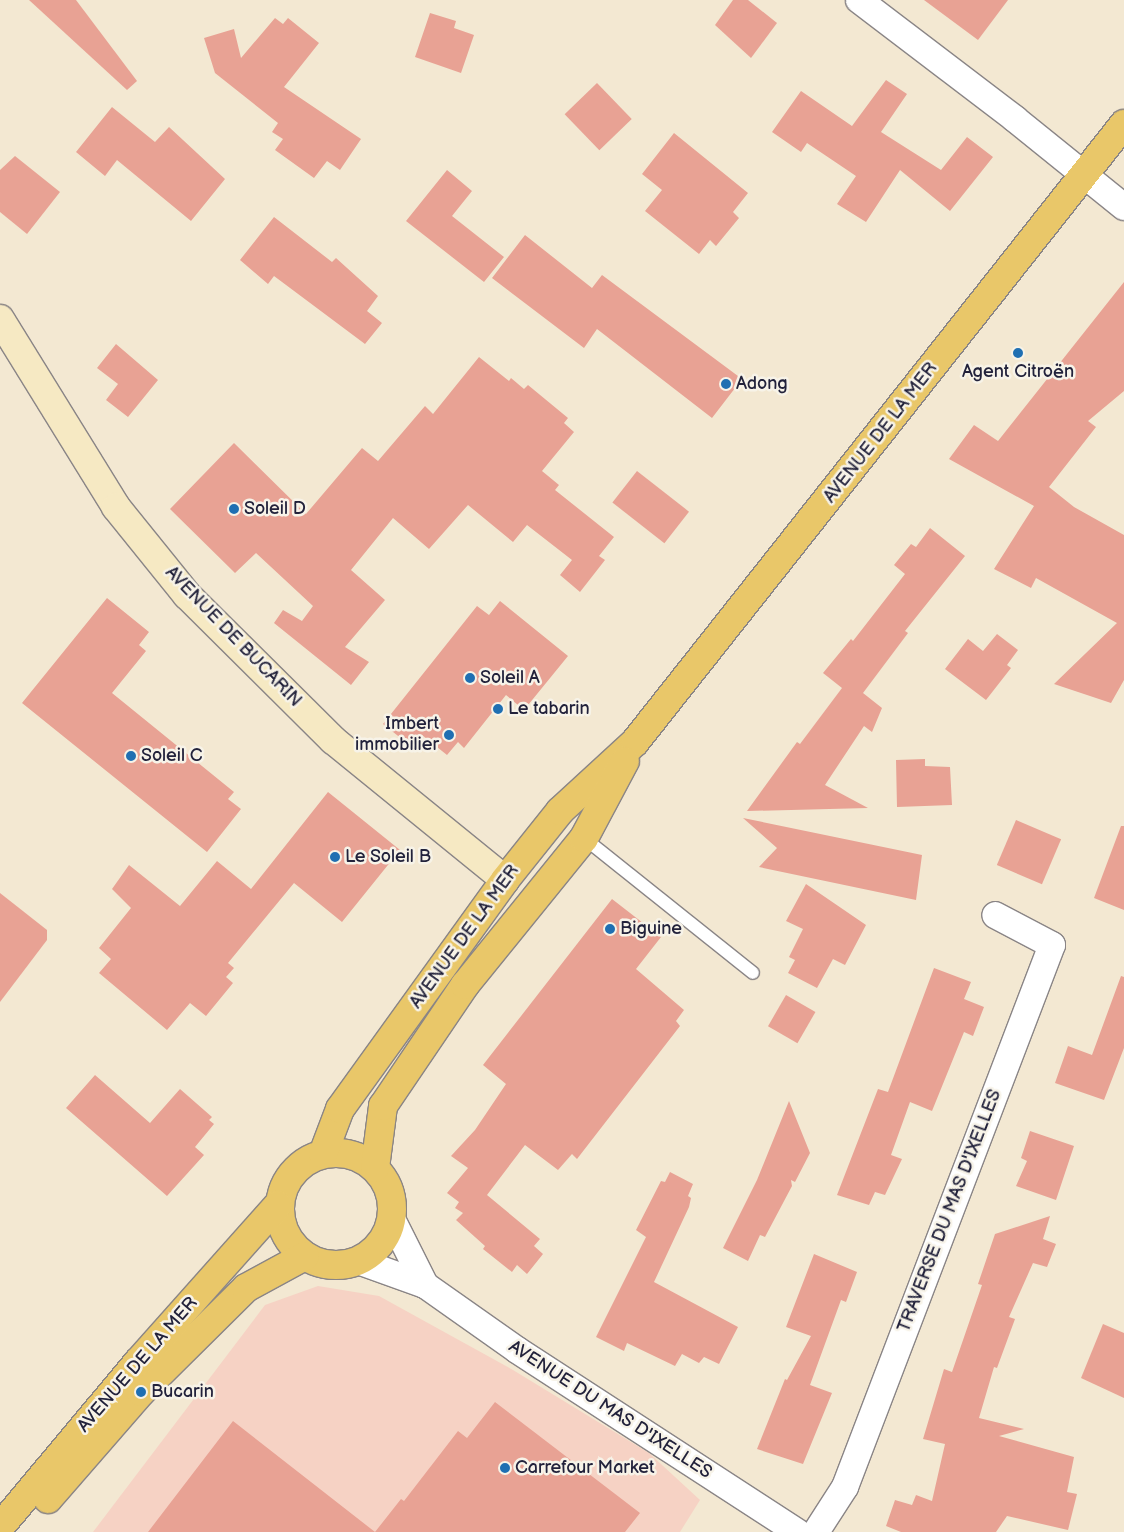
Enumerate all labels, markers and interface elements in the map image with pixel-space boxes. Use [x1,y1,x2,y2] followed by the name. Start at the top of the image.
[1012,347,1024,359] marker: Agent Citroën
[820,359,942,507] street label: AVENUE DE LA MER
[962,361,1074,383] place label: Agent Citroën
[736,373,788,395] place label: Adong
[720,378,732,390] marker: Adong
[244,498,306,520] place label: Soleil D
[228,503,240,515] marker: Soleil D
[160,562,306,712] street label: AVENUE DE BUCARIN
[480,667,540,689] place label: Soleil A
[464,672,476,684] marker: Soleil A
[508,698,590,720] place label: Le tabarin
[492,703,504,715] marker: Le tabarin
[355,714,439,756] place label: Imbert immobilier
[443,729,455,741] marker: Imbert immobilier
[141,745,203,767] place label: Soleil C
[125,750,137,762] marker: Soleil C
[345,846,431,868] place label: Le Soleil B
[329,851,341,863] marker: Le Soleil B
[406,861,524,1013] street label: AVENUE DE LA MER
[620,918,682,940] place label: Biguine
[604,923,616,935] marker: Biguine
[894,1087,1006,1335] street label: TRAVERSE DU MAS D'IXELLES
[73,1293,203,1437] street label: AVENUE DE LA MER
[504,1336,716,1484] street label: AVENUE DU MAS D'IXELLES
[151,1381,214,1403] place label: Bucarin
[135,1386,147,1398] marker: Bucarin
[515,1457,655,1479] place label: Carrefour Market
[499,1462,511,1474] marker: Carrefour Market

